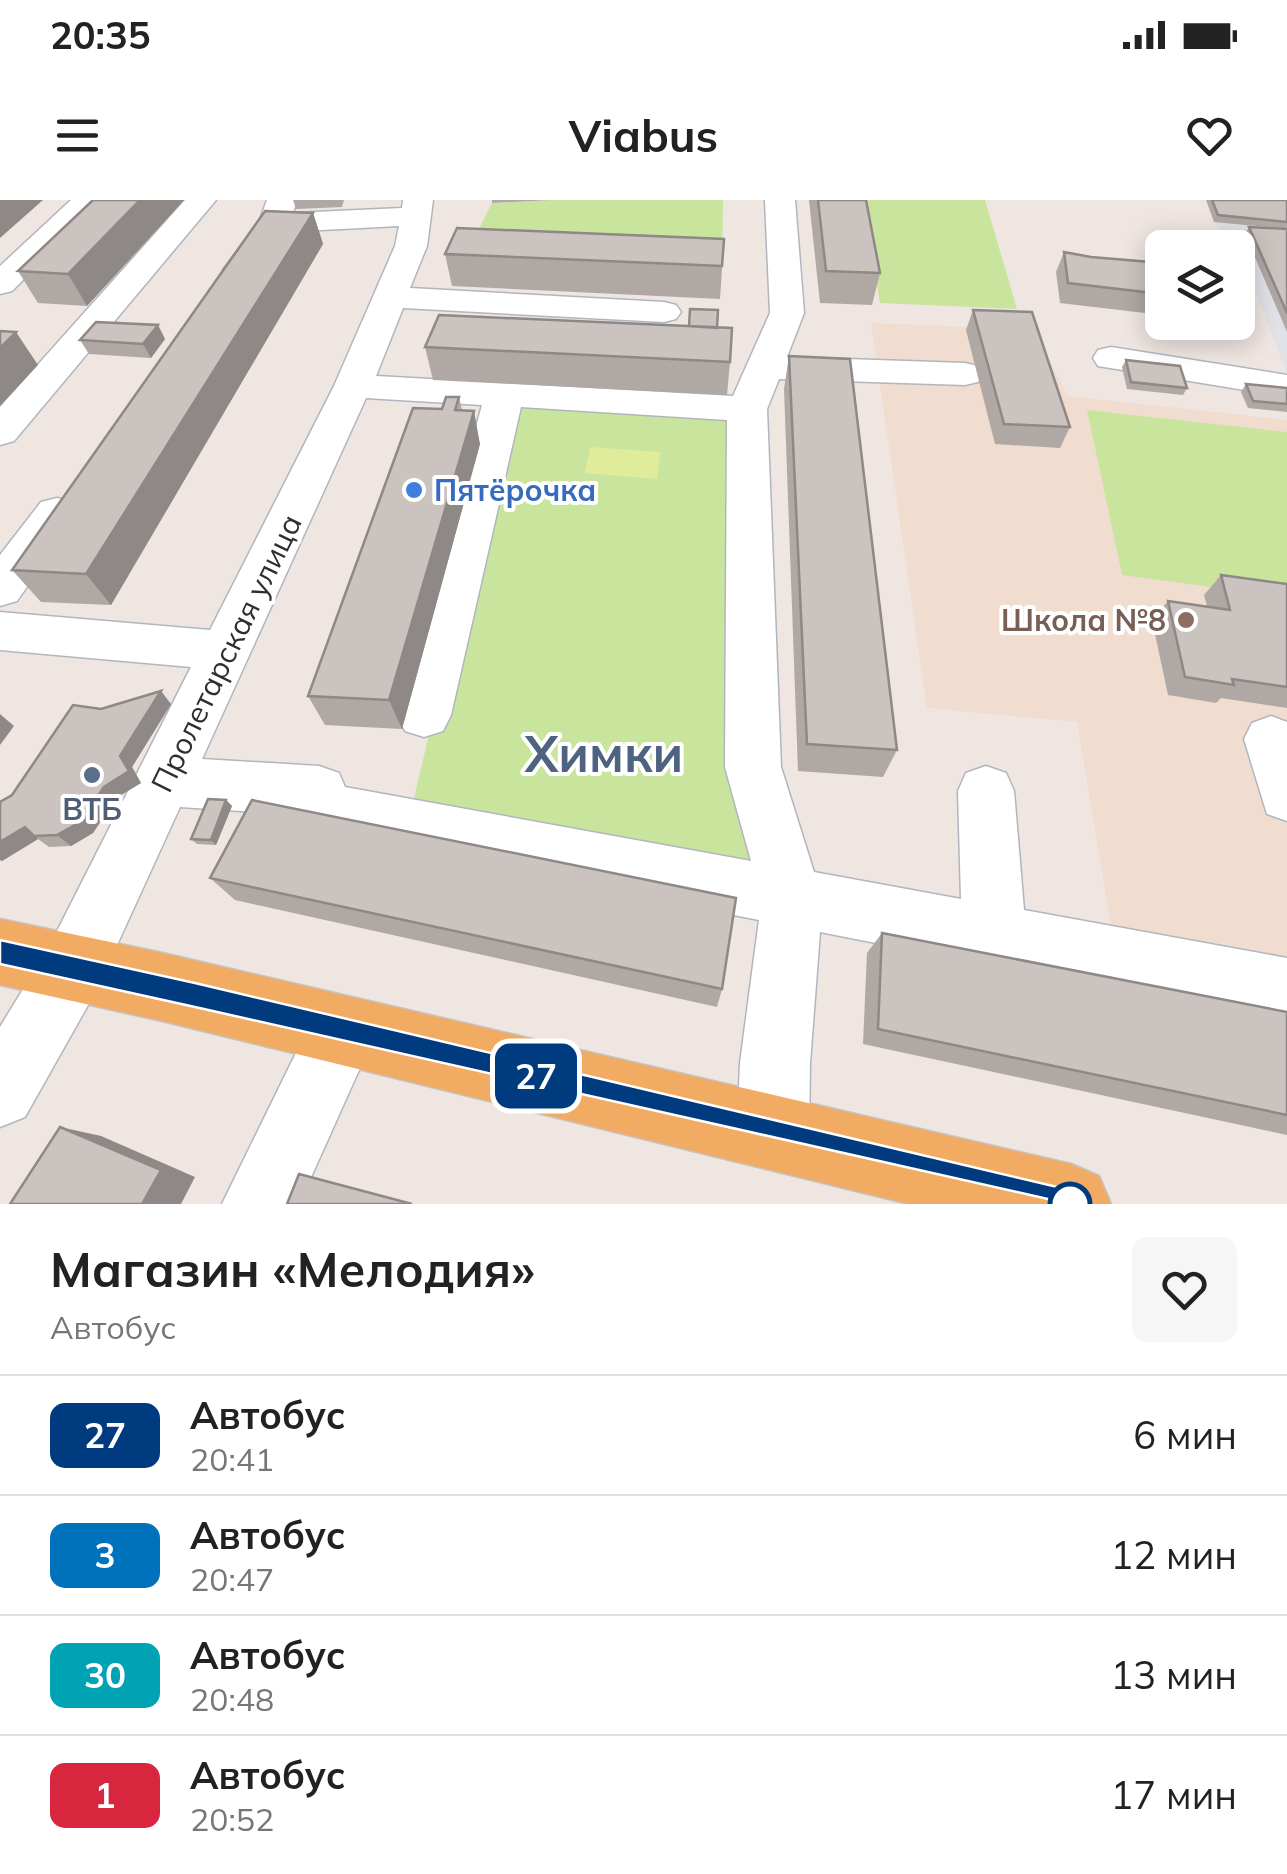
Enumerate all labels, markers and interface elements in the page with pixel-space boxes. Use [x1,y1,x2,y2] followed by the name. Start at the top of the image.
[50,11,151,59] text: 20:35
[569,107,718,163] text: Viabus
[50,108,105,163] icon: menu
[1182,108,1237,163] icon: heart
[1145,230,1255,340] map controls
[1145,230,1255,340] button: layers
[434,471,596,509] place label: Пятёрочка
[403,479,425,501] marker: Пятёрочка
[142,508,310,798] street label: Пролетарская улица
[1001,601,1166,639] place label: Школа №8
[1175,609,1197,631] marker: Школа №8
[524,722,683,785] district label: Химки
[81,764,103,786] marker: ВТБ
[62,790,122,828] place label: ВТБ
[491,1044,581,1108] line badge: 27
[515,1054,557,1098] text: 27
[1049,1183,1091,1225] unlabelled marker
[1132,1237,1237,1342] button: heart
[50,1239,535,1299] text: Магазин «Мелодия»
[50,1307,176,1347] text: Автобус
[190,1391,345,1439] text: Автобус
[1133,1411,1237,1459] text: 6 мин
[84,1413,126,1457] text: 27
[190,1439,274,1479] text: 20:41
[190,1511,345,1559] text: Автобус
[1111,1531,1237,1579] text: 12 мин
[94,1533,116,1577] text: 3
[190,1559,274,1599] text: 20:47
[190,1631,345,1679] text: Автобус
[1111,1651,1237,1699] text: 13 мин
[84,1653,126,1697] text: 30
[190,1679,274,1719] text: 20:48
[190,1751,345,1799] text: Автобус
[1111,1771,1237,1819] text: 17 мин
[94,1773,116,1817] text: 1
[190,1799,274,1839] text: 20:52

